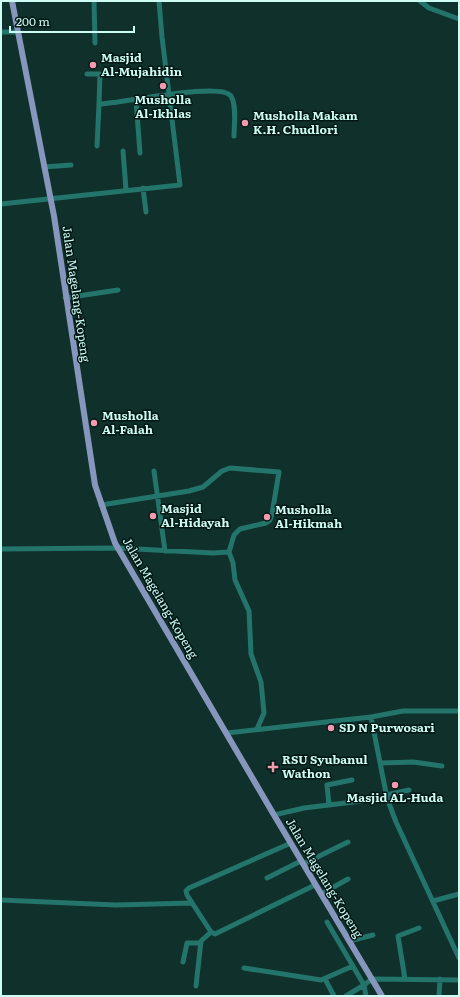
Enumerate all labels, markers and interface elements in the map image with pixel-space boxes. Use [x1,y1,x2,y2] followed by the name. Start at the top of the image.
[10,8,134,34] scale bar
[16,12,50,30] text: 200 m
[101,48,183,80] place label: Masjid Al-Mujahidin
[88,60,98,70] marker: Masjid Al-Mujahidin
[158,81,168,91] marker: Musholla Al-Ikhlas
[135,90,191,122] place label: Musholla Al-Ikhlas
[253,106,358,138] place label: Musholla Makam K.H. Chudlori
[240,118,250,128] marker: Musholla Makam K.H. Chudlori
[59,225,95,363] street label: Jalan Magelang-Kopeng
[102,406,159,438] place label: Musholla Al-Falah
[89,418,99,428] marker: Musholla Al-Falah
[161,499,229,531] place label: Masjid Al-Hidayah
[275,500,342,532] place label: Musholla Al-Hikmah
[148,511,158,521] marker: Masjid Al-Hidayah
[262,512,272,522] marker: Musholla Al-Hikmah
[119,534,203,662] street label: Jalan Magelang-Kopeng
[339,718,435,736] place label: SD N Purwosari
[326,723,336,733] marker: SD N Purwosari
[282,750,368,782] place label: RSU Syubanul Wathon
[267,761,279,773] marker: RSU Syubanul Wathon
[390,780,400,790] marker: Masjid AL-Huda
[347,788,444,806] place label: Masjid AL-Huda
[282,814,368,941] street label: Jalan Magelang-Kopeng

